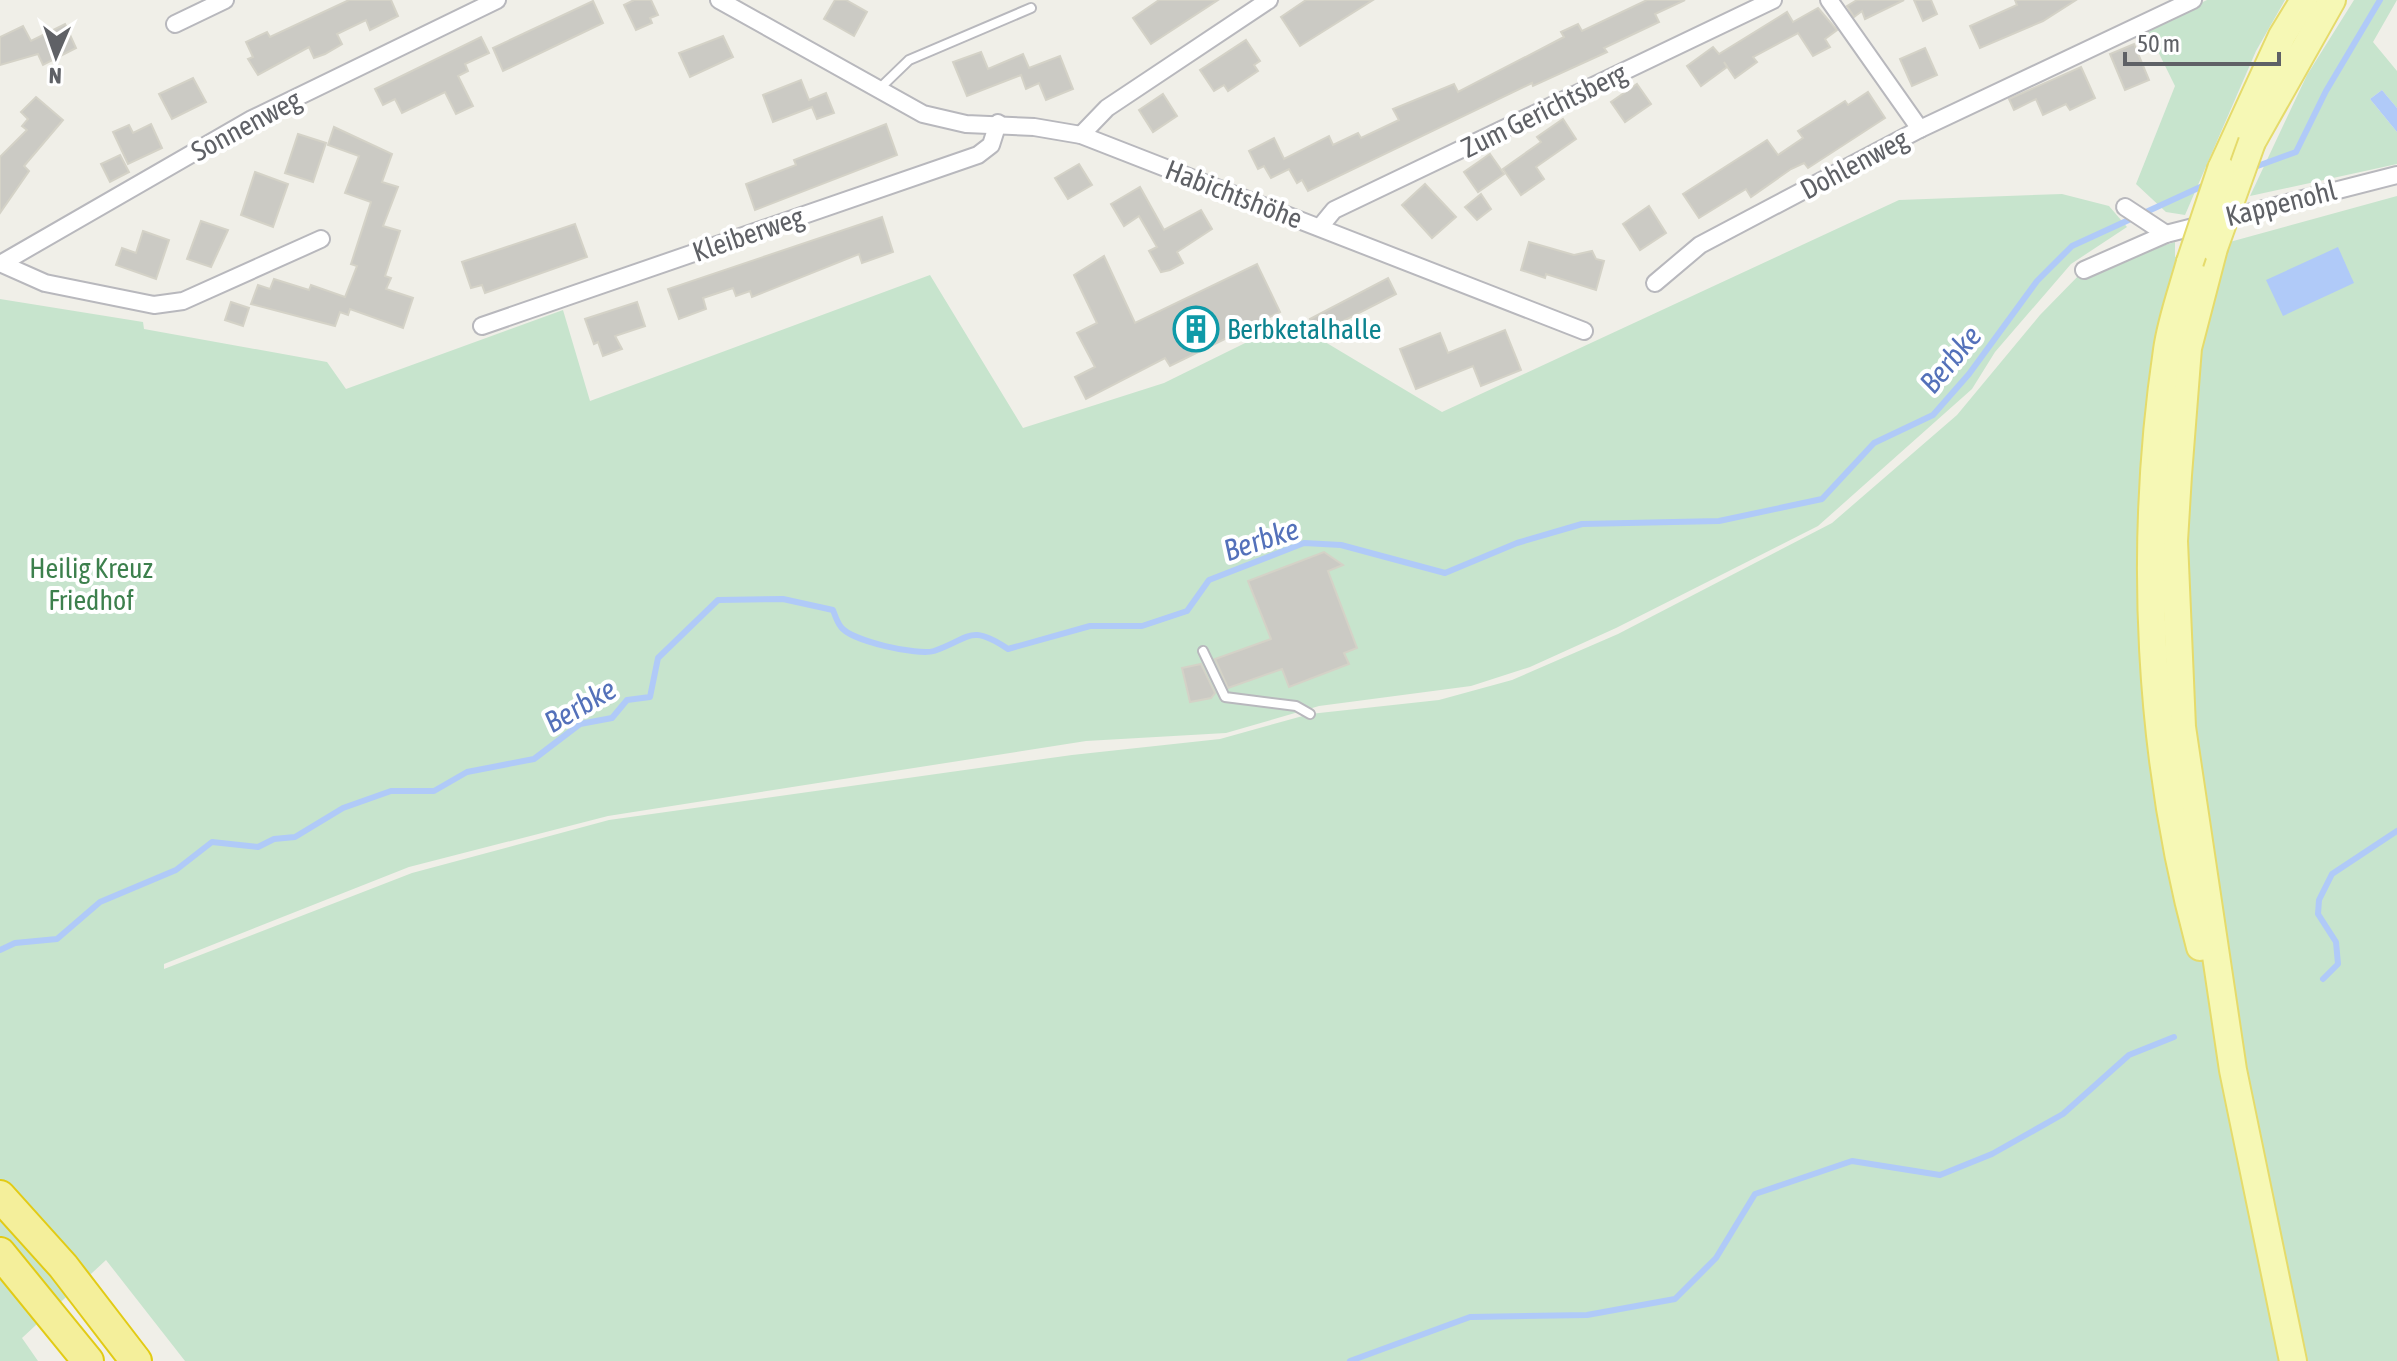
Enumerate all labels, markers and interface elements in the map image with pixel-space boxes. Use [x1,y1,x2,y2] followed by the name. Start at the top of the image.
[16,16,96,96] north arrow
[2125,16,2279,66] scale bar
[2137,30,2180,57] text: 50 m
[1456,56,1632,164] street label: Zum Gerichtsberg
[48,63,62,89] text: N
[186,83,306,167] street label: Sonnenweg
[1795,122,1913,206] street label: Dohlenweg
[1161,153,1307,235] street label: Habichtshöhe
[2222,174,2340,232] street label: Kappenohl
[688,200,808,268] street label: Kleiberweg
[1172,305,1220,353] building icon: Berbketalhalle
[1227,313,1381,345] place label: Berbketalhalle
[1912,319,1988,399] water label: Berbke
[1219,511,1303,567] water label: Berbke
[29,552,153,616] park label: Heilig Kreuz Friedhof
[538,671,622,739] water label: Berbke

